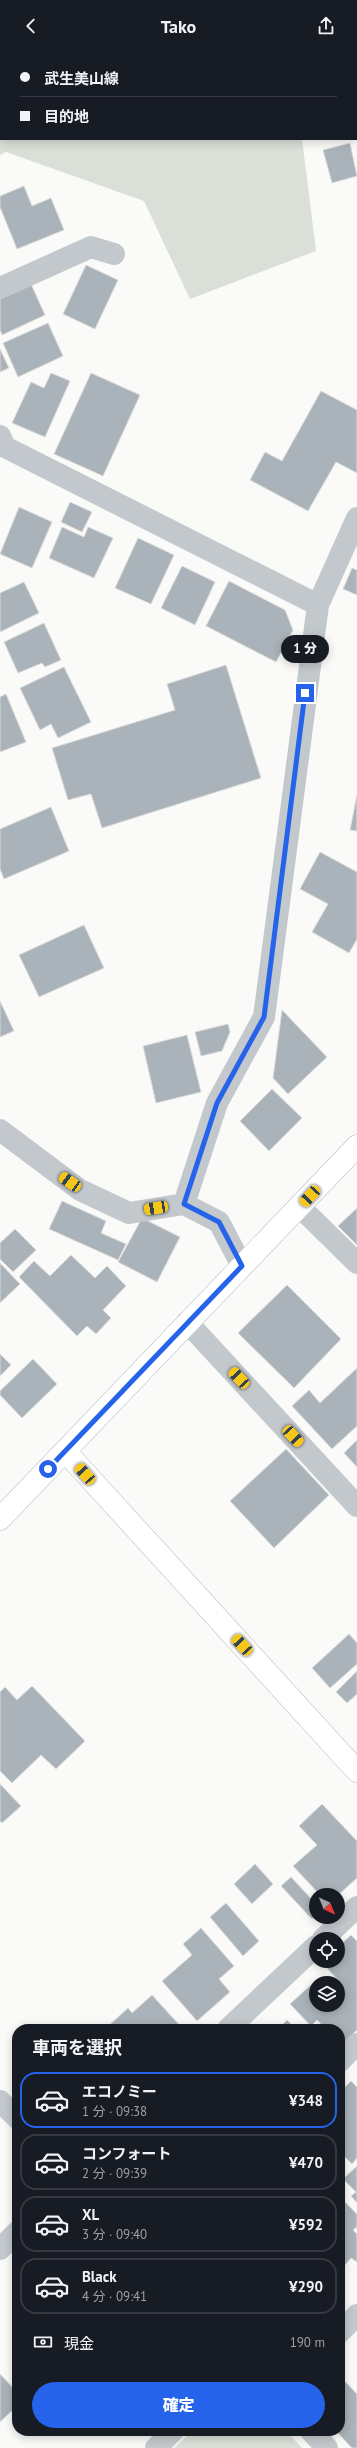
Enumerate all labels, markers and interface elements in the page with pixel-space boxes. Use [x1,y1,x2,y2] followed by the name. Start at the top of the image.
[20,15,42,37] icon: back
[161,15,196,38] text: Tako
[315,15,337,37] icon: share
[44,69,119,88] text: 武生美山線
[44,107,89,126] text: 目的地
[281,635,329,663] callout: 1 分
[293,640,317,657] text: 1 分
[296,684,314,702] route end
[57,1170,83,1194] car
[297,1183,323,1209] car
[143,1200,169,1216] car
[226,1365,252,1391] car
[280,1423,306,1449] car
[39,1460,57,1478] route start
[73,1461,97,1487] car
[229,1632,255,1658] car
[309,1888,345,1924] north arrow
[309,1888,345,2012] map controls
[309,1932,345,1968] button: locate
[309,1976,345,2012] button: layers
[32,2036,122,2059] text: 車両を選択
[34,2082,70,2118] icon: car
[82,2082,157,2101] text: エコノミー
[289,2091,323,2110] text: ¥348
[82,2103,147,2120] text: 1 分 · 09:38
[34,2144,70,2180] icon: car
[82,2144,172,2163] text: コンフォート
[289,2153,323,2172] text: ¥470
[82,2165,147,2182] text: 2 分 · 09:39
[82,2205,99,2224] text: XL
[34,2206,70,2242] icon: car
[289,2215,323,2234] text: ¥592
[82,2226,147,2243] text: 3 分 · 09:40
[82,2267,117,2286] text: Black
[34,2268,70,2304] icon: car
[289,2277,323,2296] text: ¥290
[82,2288,147,2305] text: 4 分 · 09:41
[32,2331,54,2353] icon: cash
[64,2334,94,2353] text: 現金
[290,2334,325,2351] text: 190 m
[32,2382,325,2428] button: 確定

